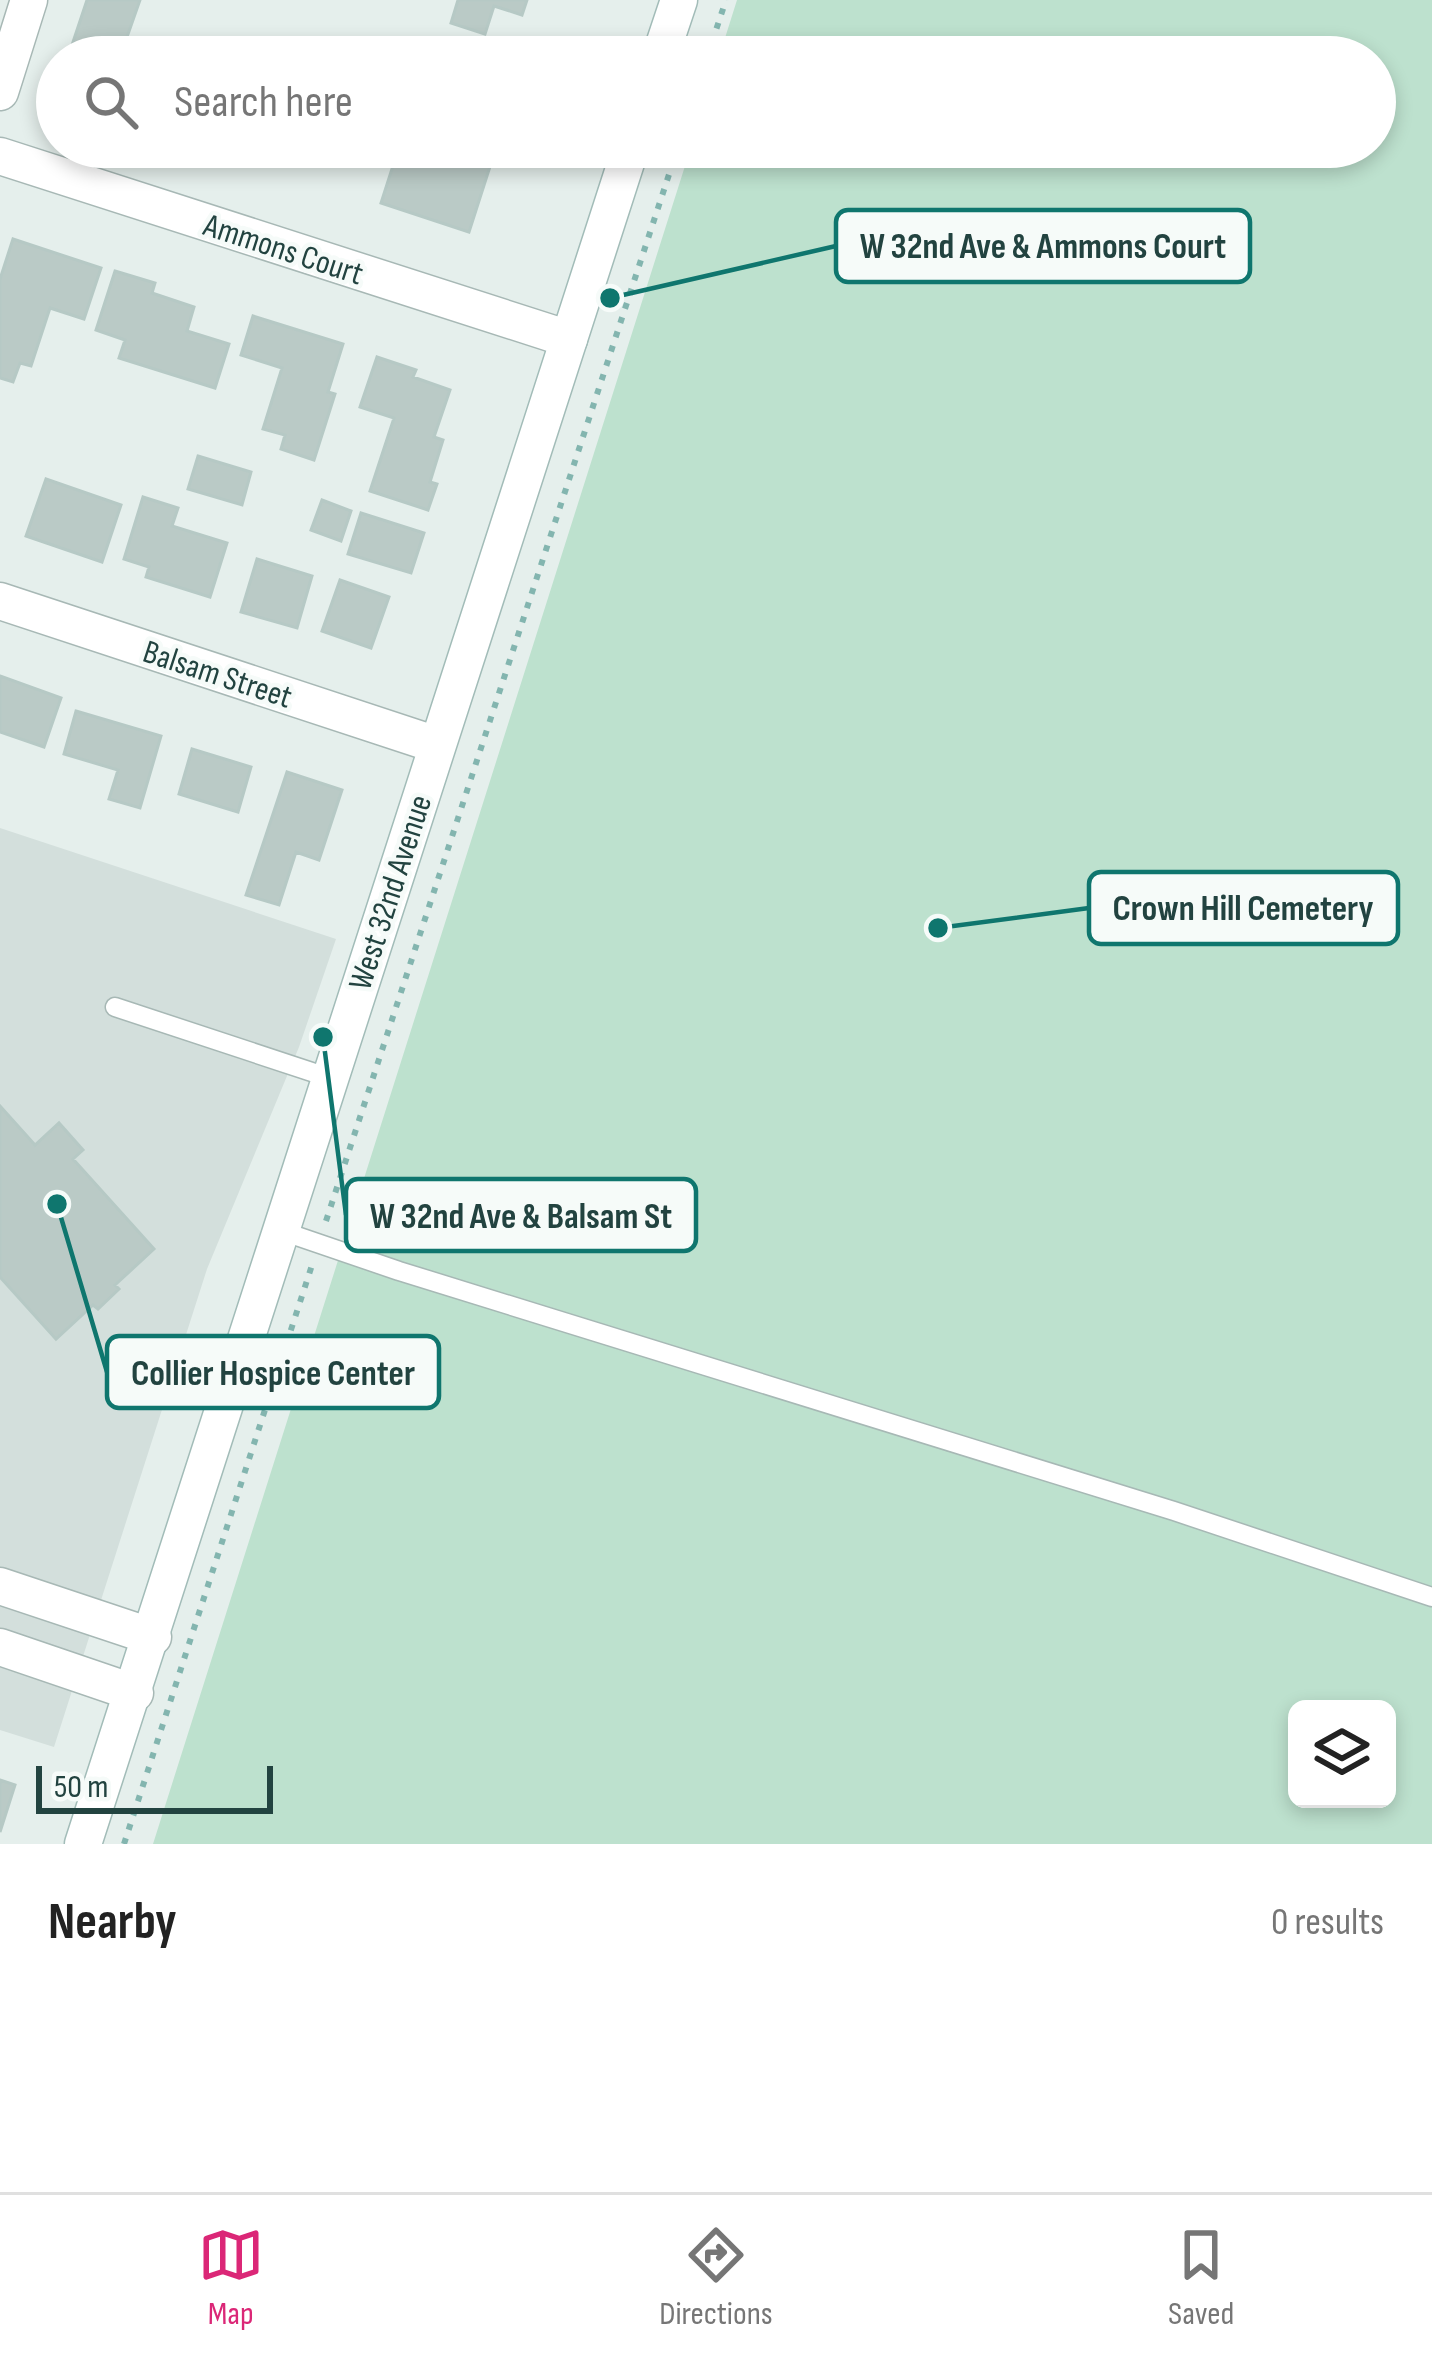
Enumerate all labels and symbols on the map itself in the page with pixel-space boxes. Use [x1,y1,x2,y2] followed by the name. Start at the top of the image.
[198,205,368,294] street label: Ammons Court
[836,210,1250,282] callout: W 32nd Ave & Ammons Court
[860,226,1226,269] text: W 32nd Ave & Ammons Court
[138,632,297,718] street label: Balsam Street
[341,790,441,995] street label: West 32nd Avenue
[1089,872,1398,944] callout: Crown Hill Cemetery
[1112,888,1374,931] text: Crown Hill Cemetery
[346,1179,696,1251] callout: W 32nd Ave & Balsam St
[370,1196,672,1239] text: W 32nd Ave & Balsam St
[107,1336,439,1408] callout: Collier Hospice Center
[131,1353,415,1396] text: Collier Hospice Center
[36,1760,273,1813] scale bar

